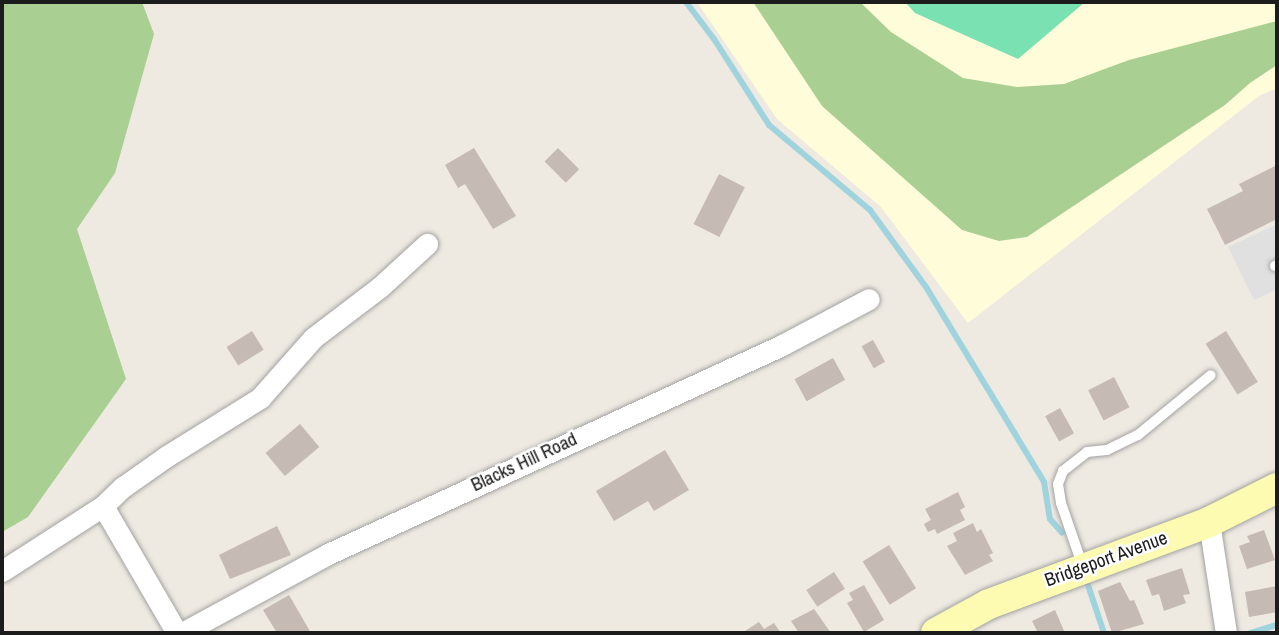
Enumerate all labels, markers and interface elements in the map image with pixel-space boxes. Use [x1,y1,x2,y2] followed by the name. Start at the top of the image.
[467,428,581,496] street label: Blacks Hill Road
[1041,526,1171,592] street label: Bridgeport Avenue

